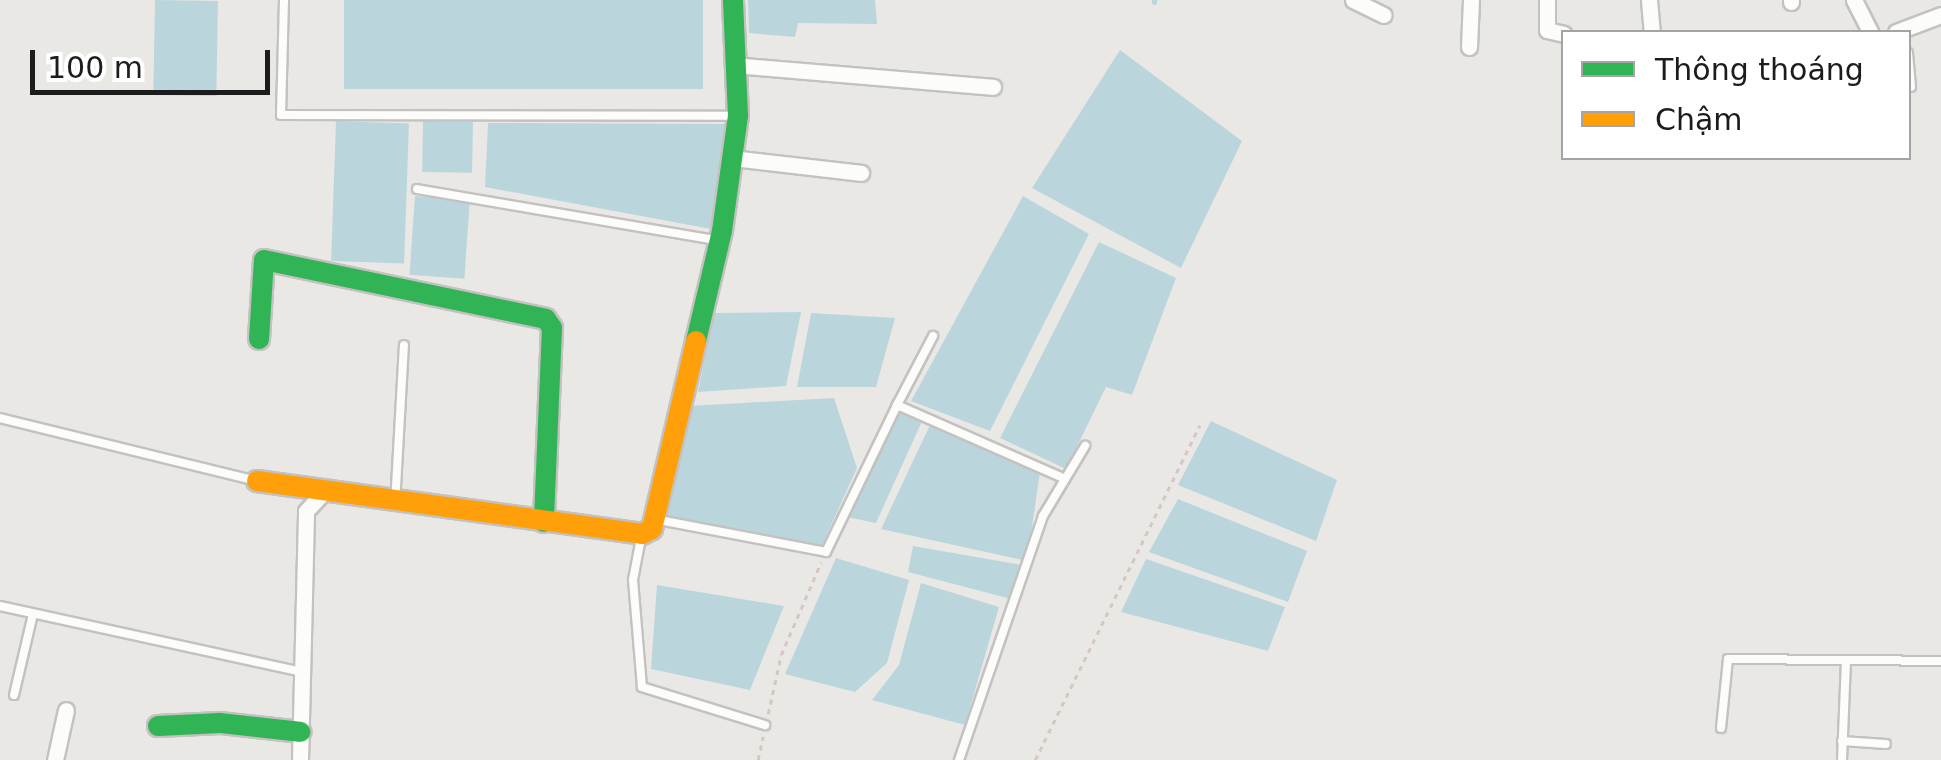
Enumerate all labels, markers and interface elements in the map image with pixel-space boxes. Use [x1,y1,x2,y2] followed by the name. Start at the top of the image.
[35,30,275,92] scale bar
[1561,30,1911,160] legend
[47,50,143,85] text: 100 m
[1655,52,1864,87] text: Thông thoáng
[1655,102,1743,137] text: Chậm

